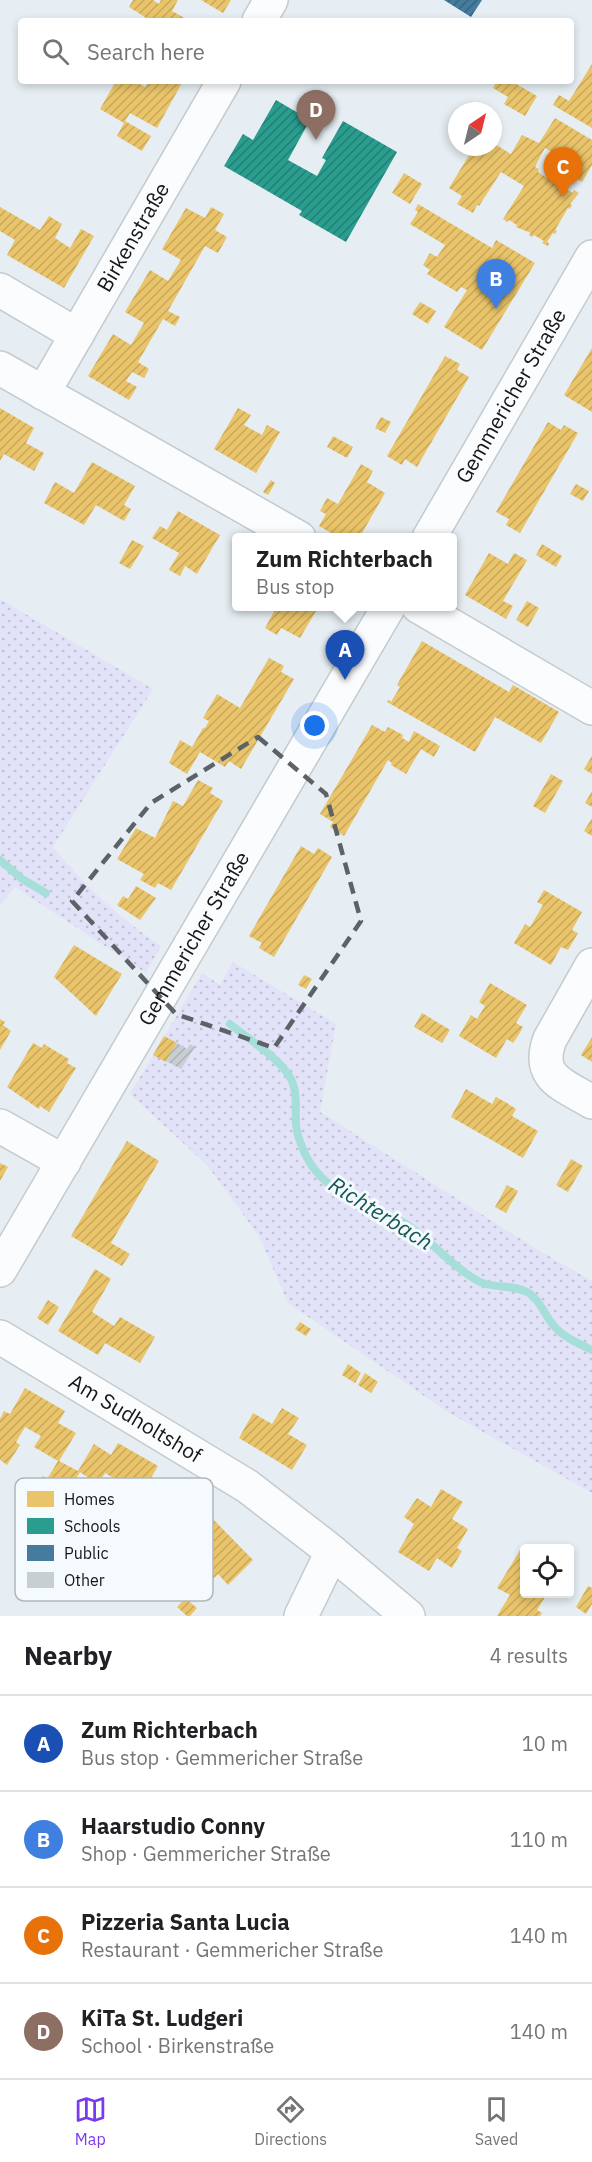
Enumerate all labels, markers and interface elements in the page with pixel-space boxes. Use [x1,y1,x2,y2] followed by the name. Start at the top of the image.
[18,18,574,84] search box
[39,35,72,68] icon: search
[87,37,205,66] text: Search here
[296,90,336,140] pin: D
[448,102,502,156] north arrow
[544,148,582,197] pin: C
[90,177,175,297] street label: Birkenstraße
[476,260,516,309] pin: B
[449,303,572,488] street label: Gemmericher Straße
[232,533,457,611] popup
[256,544,433,573] text: Zum Richterbach
[256,573,334,600] text: Bus stop
[326,630,364,680] pin: A
[300,711,329,740] your location
[131,846,255,1030] street label: Gemmericher Straße
[324,1169,439,1256] water label: Richterbach
[64,1367,208,1469] street label: Am Sudholtshof
[15,1478,213,1601] legend
[64,1489,115,1509] text: Homes
[64,1516,121,1536] text: Schools
[64,1543,108,1563] text: Public
[520,1544,574,1598] map controls
[520,1544,574,1598] button: locate
[64,1570,105,1590] text: Other
[24,1638,112,1672] text: Nearby
[490,1642,568,1669] text: 4 results
[81,1715,258,1744] text: Zum Richterbach
[37,1730,50,1757] text: A
[522,1730,568,1757] text: 10 m
[81,1744,363,1771] text: Bus stop · Gemmericher Straße
[81,1811,265,1840] text: Haarstudio Conny
[37,1826,50,1853] text: B
[510,1826,568,1853] text: 110 m
[81,1840,331,1867] text: Shop · Gemmericher Straße
[81,1907,290,1936] text: Pizzeria Santa Lucia
[37,1922,50,1949] text: C
[510,1922,568,1949] text: 140 m
[81,1936,383,1963] text: Restaurant · Gemmericher Straße
[81,2003,243,2032] text: KiTa St. Ludgeri
[37,2018,50,2045] text: D
[510,2018,568,2045] text: 140 m
[81,2032,274,2059] text: School · Birkenstraße
[74,2093,107,2149] tab: Map
[254,2093,327,2149] tab: Directions
[475,2093,518,2149] tab: Saved

